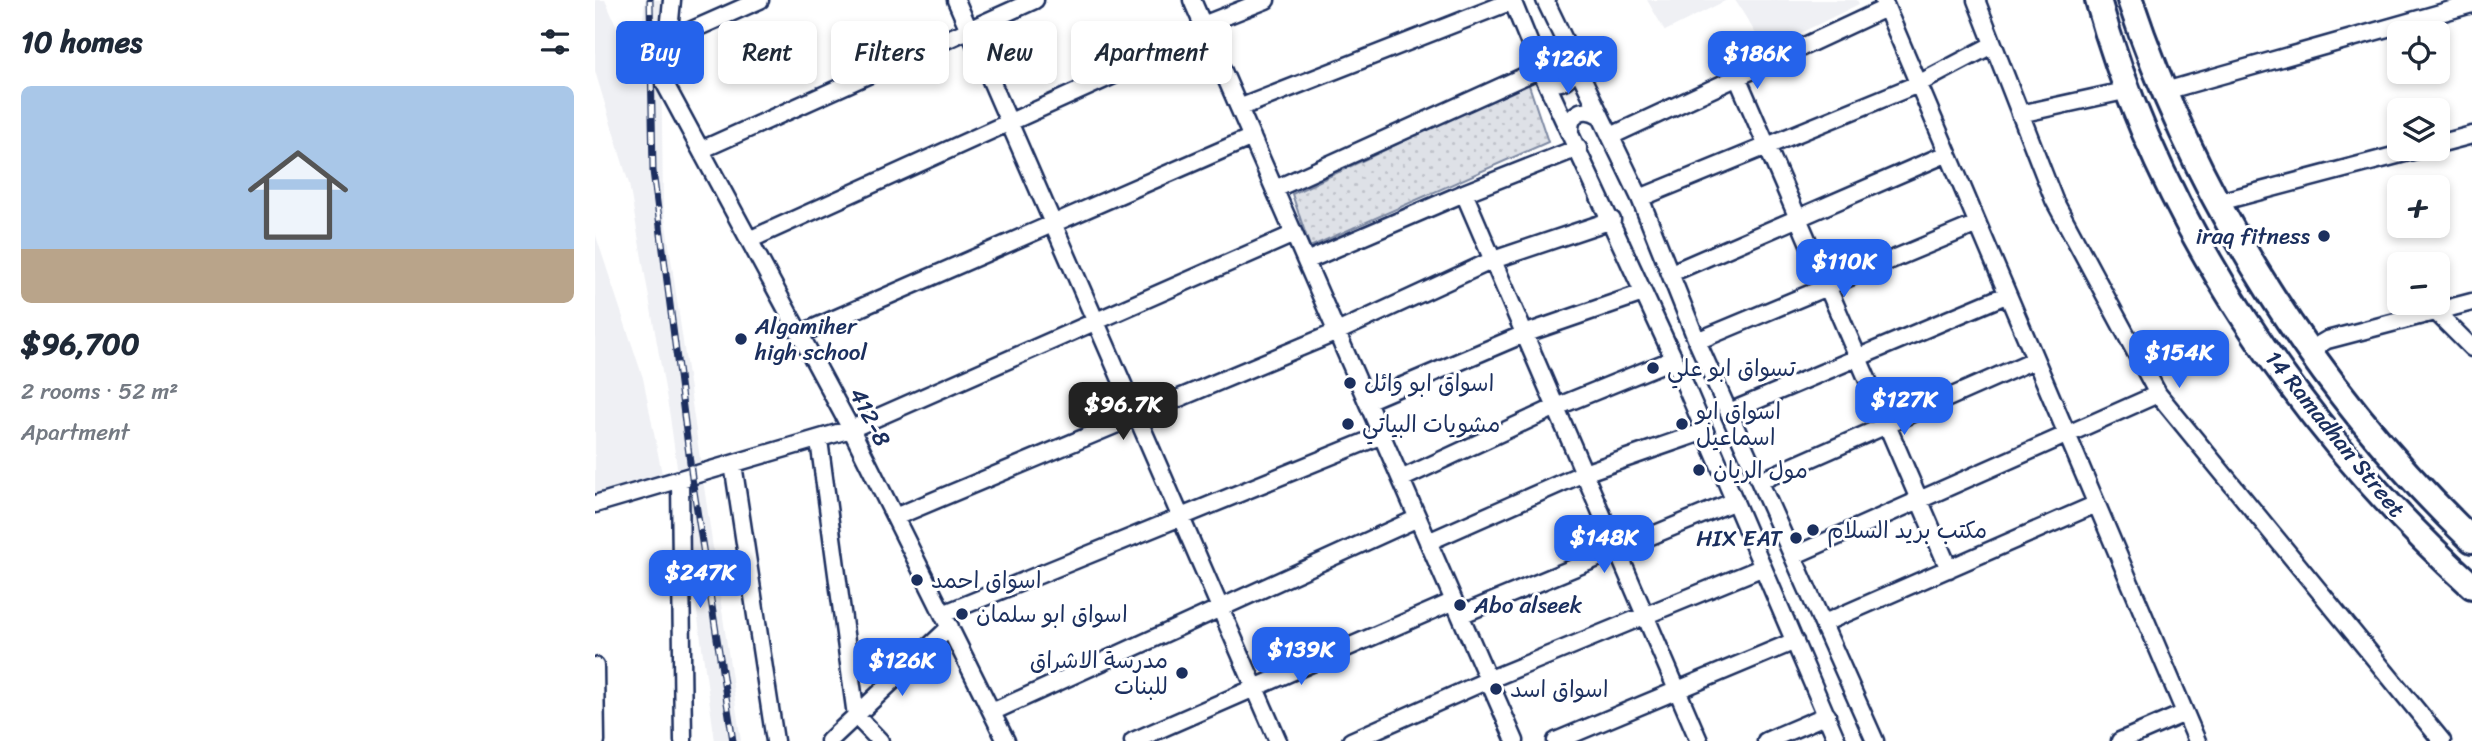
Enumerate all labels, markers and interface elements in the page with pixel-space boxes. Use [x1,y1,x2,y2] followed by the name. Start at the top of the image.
[21,15,142,69] text: 10 homes
[616,21,704,84] chip: Buy
[718,21,817,84] chip: Rent
[831,21,949,84] chip: Filters
[963,21,1057,84] chip: New
[1071,21,1232,84] chip: Apartment
[2387,21,2450,315] map controls
[2387,21,2450,84] button: locate
[536,23,574,61] icon: filters
[1708,32,1806,91] pin: $186K
[1724,33,1790,74] text: $186K
[1519,36,1617,96] pin: $126K
[1535,38,1601,79] text: $126K
[2387,98,2450,161] button: layers
[235,132,361,258] icon: home
[2387,175,2450,238] button: +
[2196,216,2311,257] place label: iraq fitness
[2316,228,2332,244] marker: iraq fitness
[1795,240,1893,299] pin: $110K
[1812,241,1876,282] text: $110K
[2387,252,2450,315] button: −
[754,306,868,373] place label: Algamiher high school
[21,317,140,371] text: $96,700
[2130,330,2228,390] pin: $154K
[733,331,749,347] marker: Algamiher high school
[2145,332,2213,373] text: $154K
[2254,341,2416,527] street label: 14 Ramadhan Street
[1667,348,1796,389] place label: تسواق ابو علي
[1645,360,1661,376] marker: تسواق ابو علي
[1364,363,1494,404] place label: اسواق ابو وائل
[21,371,178,412] text: 2 rooms · 52 m²
[1342,375,1358,391] marker: اسواق ابو وائل
[1855,378,1953,437] pin: $127K
[1871,379,1937,420] text: $127K
[838,380,902,454] street label: 412-8
[1066,382,1180,442] pin: $96.7K
[1085,384,1161,425] text: $96.7K
[1694,391,1781,458] place label: اسواق ابو اسماعيل
[1362,404,1500,445] place label: مشويات البياتي
[21,412,130,453] text: Apartment
[1340,416,1356,432] marker: مشويات البياتي
[1674,416,1690,432] marker: اسواق ابو اسماعيل
[1713,450,1808,491] place label: مول الريان
[1691,462,1707,478] marker: مول الريان
[1827,510,1987,551] place label: مكتب بريد السلام
[1555,516,1653,575] pin: $148K
[1570,517,1638,558] text: $148K
[1696,518,1784,559] place label: HIX EAT
[1805,522,1821,538] marker: مكتب بريد السلام
[1788,530,1804,546] marker: HIX EAT
[651,550,749,610] pin: $247K
[665,552,735,593] text: $247K
[931,560,1041,601] place label: اسواق احمد
[909,572,925,588] marker: اسواق احمد
[1473,585,1583,626] place label: Abo alseek
[976,594,1128,635] place label: اسواق ابو سلمان
[1452,597,1468,613] marker: Abo alseek
[954,606,970,622] marker: اسواق ابو سلمان
[1252,628,1350,687] pin: $139K
[1268,629,1334,670] text: $139K
[853,638,951,698] pin: $126K
[869,640,935,681] text: $126K
[1030,640,1168,707] place label: مدرسة الاشراق للبنات
[1174,665,1190,681] marker: مدرسة الاشراق للبنات
[1510,669,1609,710] place label: اسواق اسد
[1488,681,1504,697] marker: اسواق اسد

